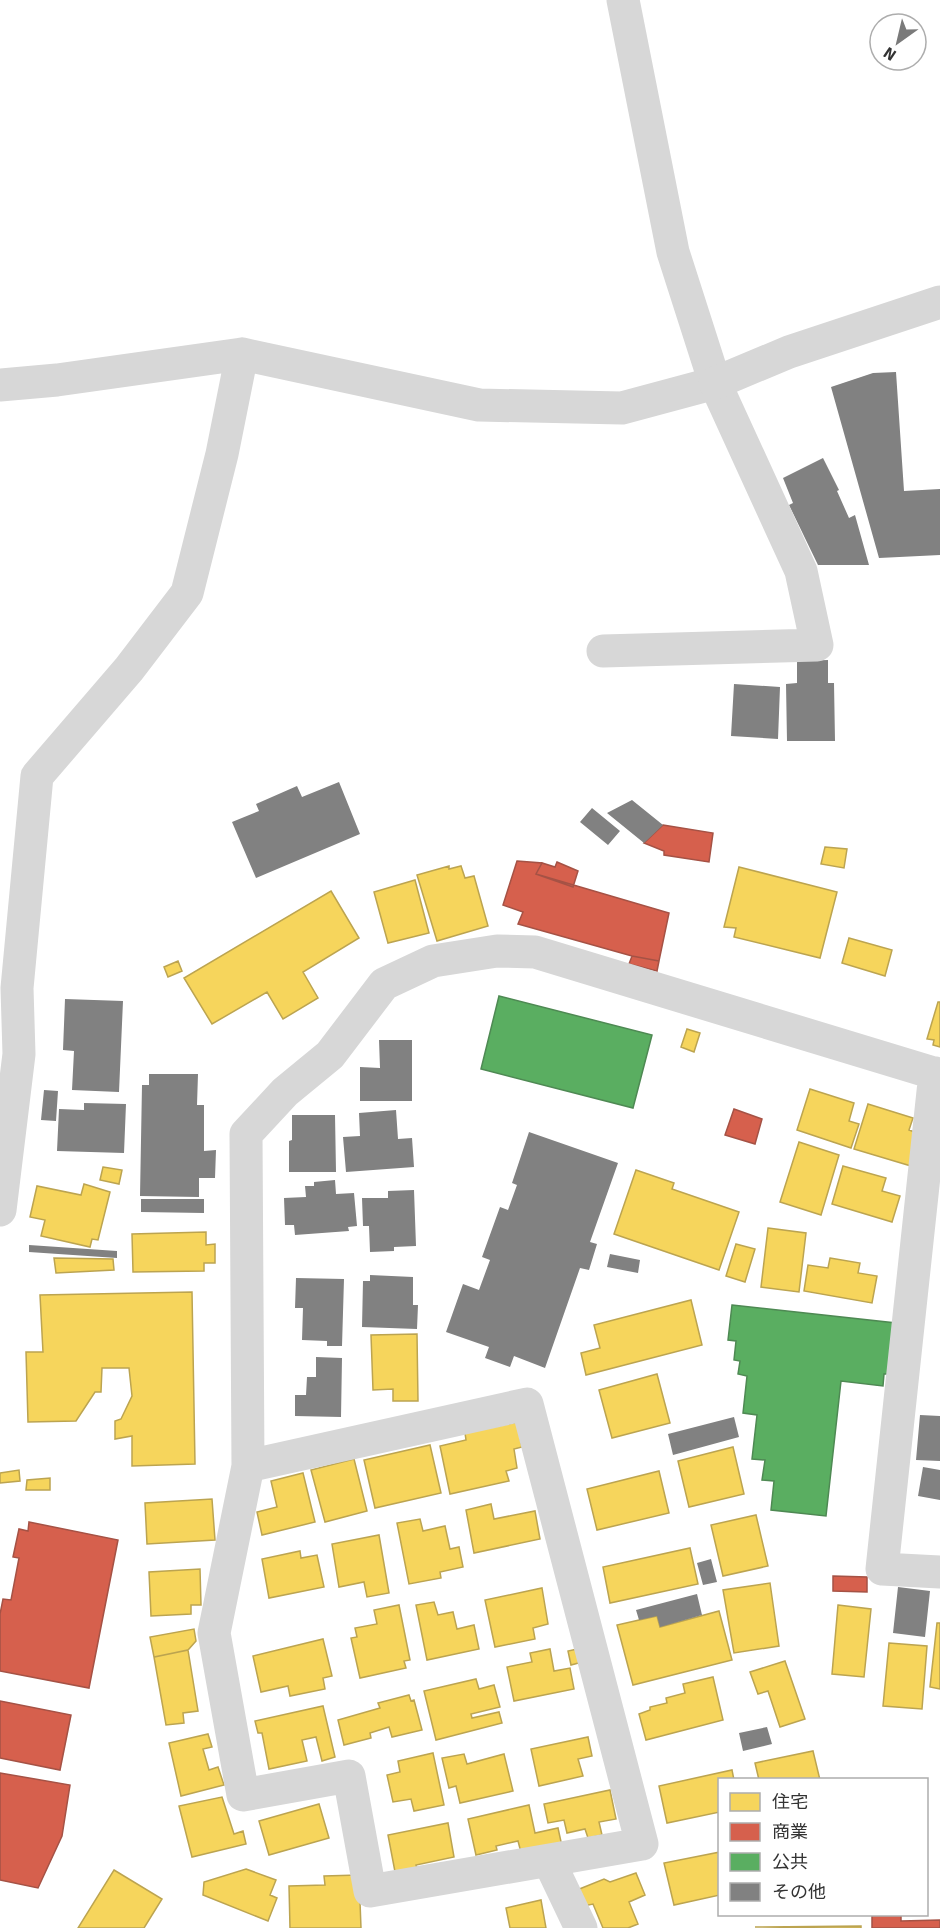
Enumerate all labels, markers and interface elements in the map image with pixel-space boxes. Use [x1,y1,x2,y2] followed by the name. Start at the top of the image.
[868,12,928,72] north arrow
[880,42,900,65] text: N
[718,1778,928,1916] legend
[772,1791,808,1813] text: 住宅
[772,1821,808,1843] text: 商業
[772,1851,808,1873] text: 公共
[772,1881,826,1903] text: その他

